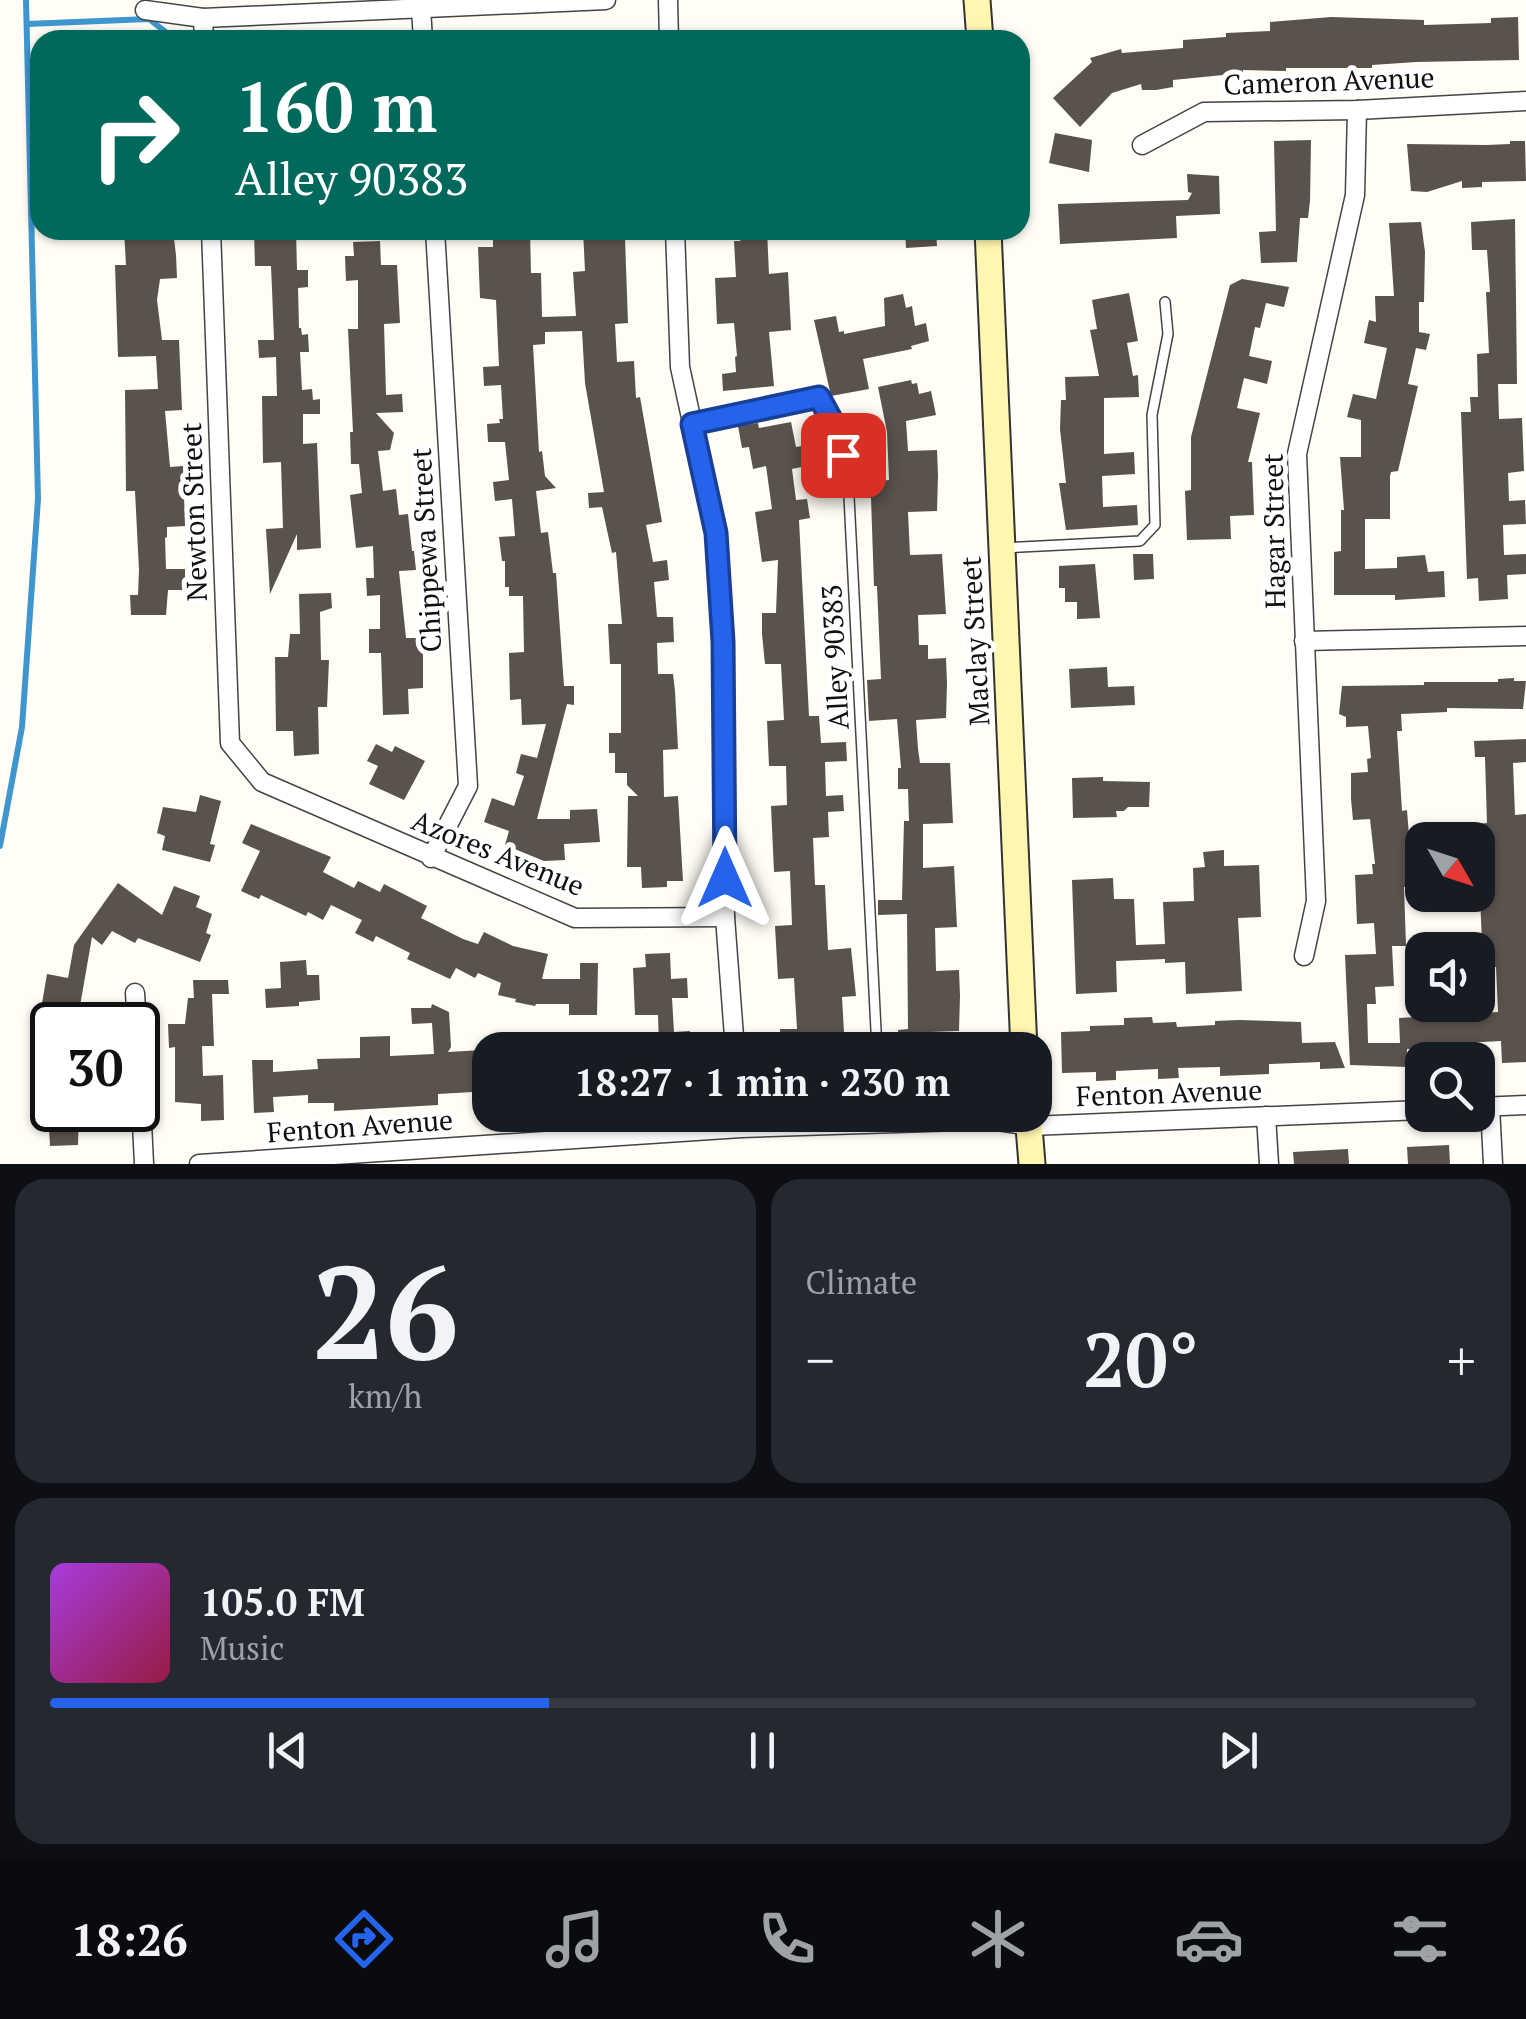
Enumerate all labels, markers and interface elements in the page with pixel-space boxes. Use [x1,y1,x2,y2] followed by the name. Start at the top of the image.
[1223,58,1435,103] street label: Cameron Avenue
[235,59,437,152] text: 160 m
[70,70,200,200] icon: right
[235,148,468,208] text: Alley 90383
[801,413,886,498] pin
[172,421,215,602] street label: Newton Street
[816,428,871,483] icon: arrive
[402,446,449,653] street label: Chippewa Street
[1254,452,1293,609] street label: Hagar Street
[952,555,997,727] street label: Maclay Street
[812,584,857,730] street label: Alley 90383
[406,801,590,904] street label: Azores Avenue
[1405,822,1495,912] north arrow
[1405,822,1495,1132] map controls
[673,826,777,930] position arrow
[1405,932,1495,1022] button: sound
[30,1002,160,1132] speed limit sign: 30
[1405,1042,1495,1132] button: search
[574,1057,950,1107] text: 18:27 · 1 min · 230 m
[1075,1071,1263,1114] street label: Fenton Avenue
[266,1101,454,1150] street label: Fenton Avenue
[312,1224,459,1396] text: 26
[806,1261,917,1303] text: Climate
[1083,1309,1199,1408] text: 20°
[806,1323,835,1396] text: −
[1447,1323,1476,1396] text: +
[348,1375,422,1417] text: km/h
[200,1577,365,1627] text: 105.0 FM
[200,1627,285,1669] text: Music
[260,1723,315,1778] icon: previous
[735,1723,790,1778] icon: pause
[1211,1723,1266,1778] icon: next
[329,1904,399,1974] icon: directions
[540,1904,610,1974] icon: music
[752,1904,822,1974] icon: phone
[963,1904,1033,1974] icon: climate
[1174,1904,1244,1974] icon: car
[1385,1904,1455,1974] icon: filters
[71,1909,188,1969] text: 18:26

